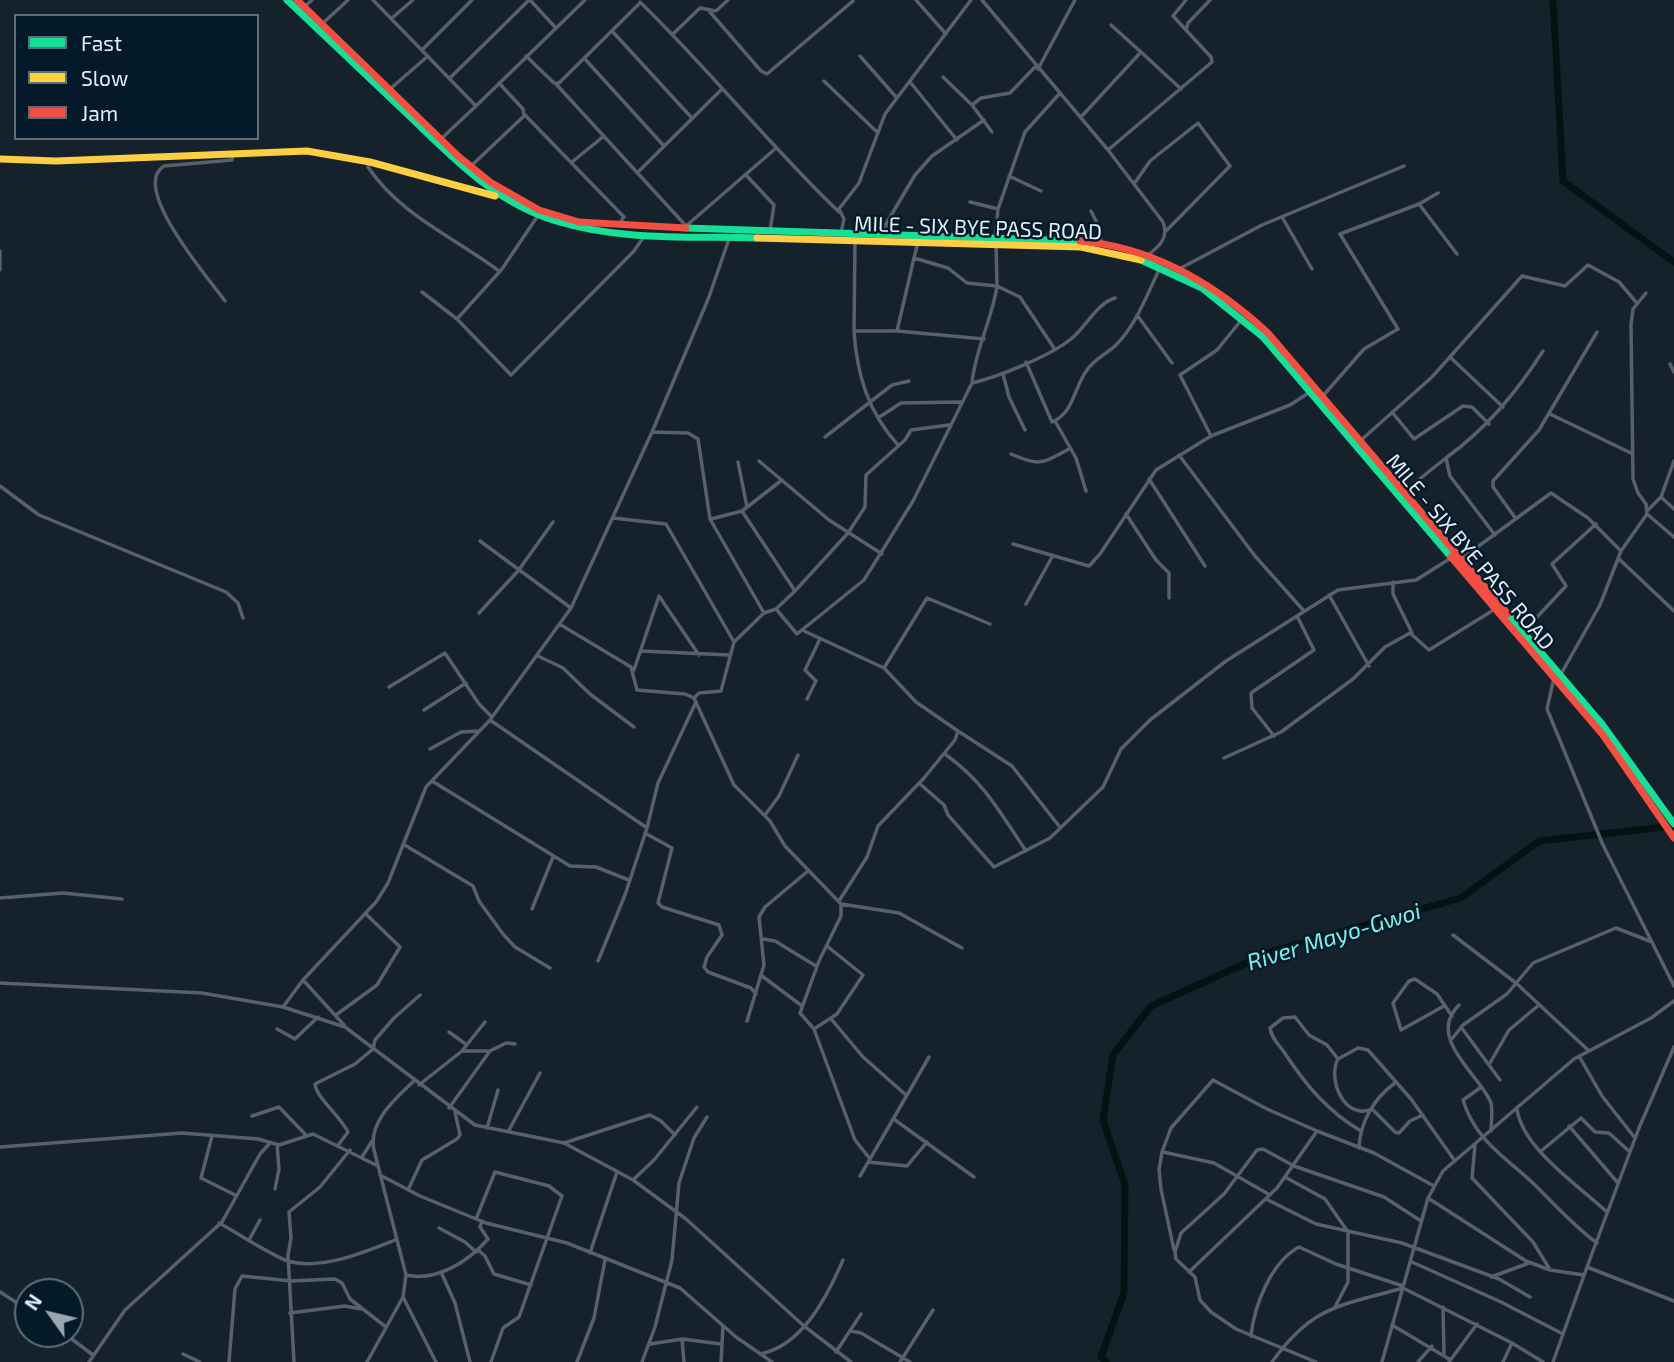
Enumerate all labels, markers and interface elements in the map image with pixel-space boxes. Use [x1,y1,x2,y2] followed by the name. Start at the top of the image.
[14,14,259,140] legend
[81,30,122,55] text: Fast
[81,65,128,90] text: Slow
[81,100,118,125] text: Jam
[854,211,1102,245] street label: MILE - SIX BYE PASS ROAD
[1381,449,1559,655] street label: MILE - SIX BYE PASS ROAD
[1244,897,1424,977] water label: River Mayo-Gwoi
[14,1278,84,1348] north arrow
[19,1290,46,1314] text: N

